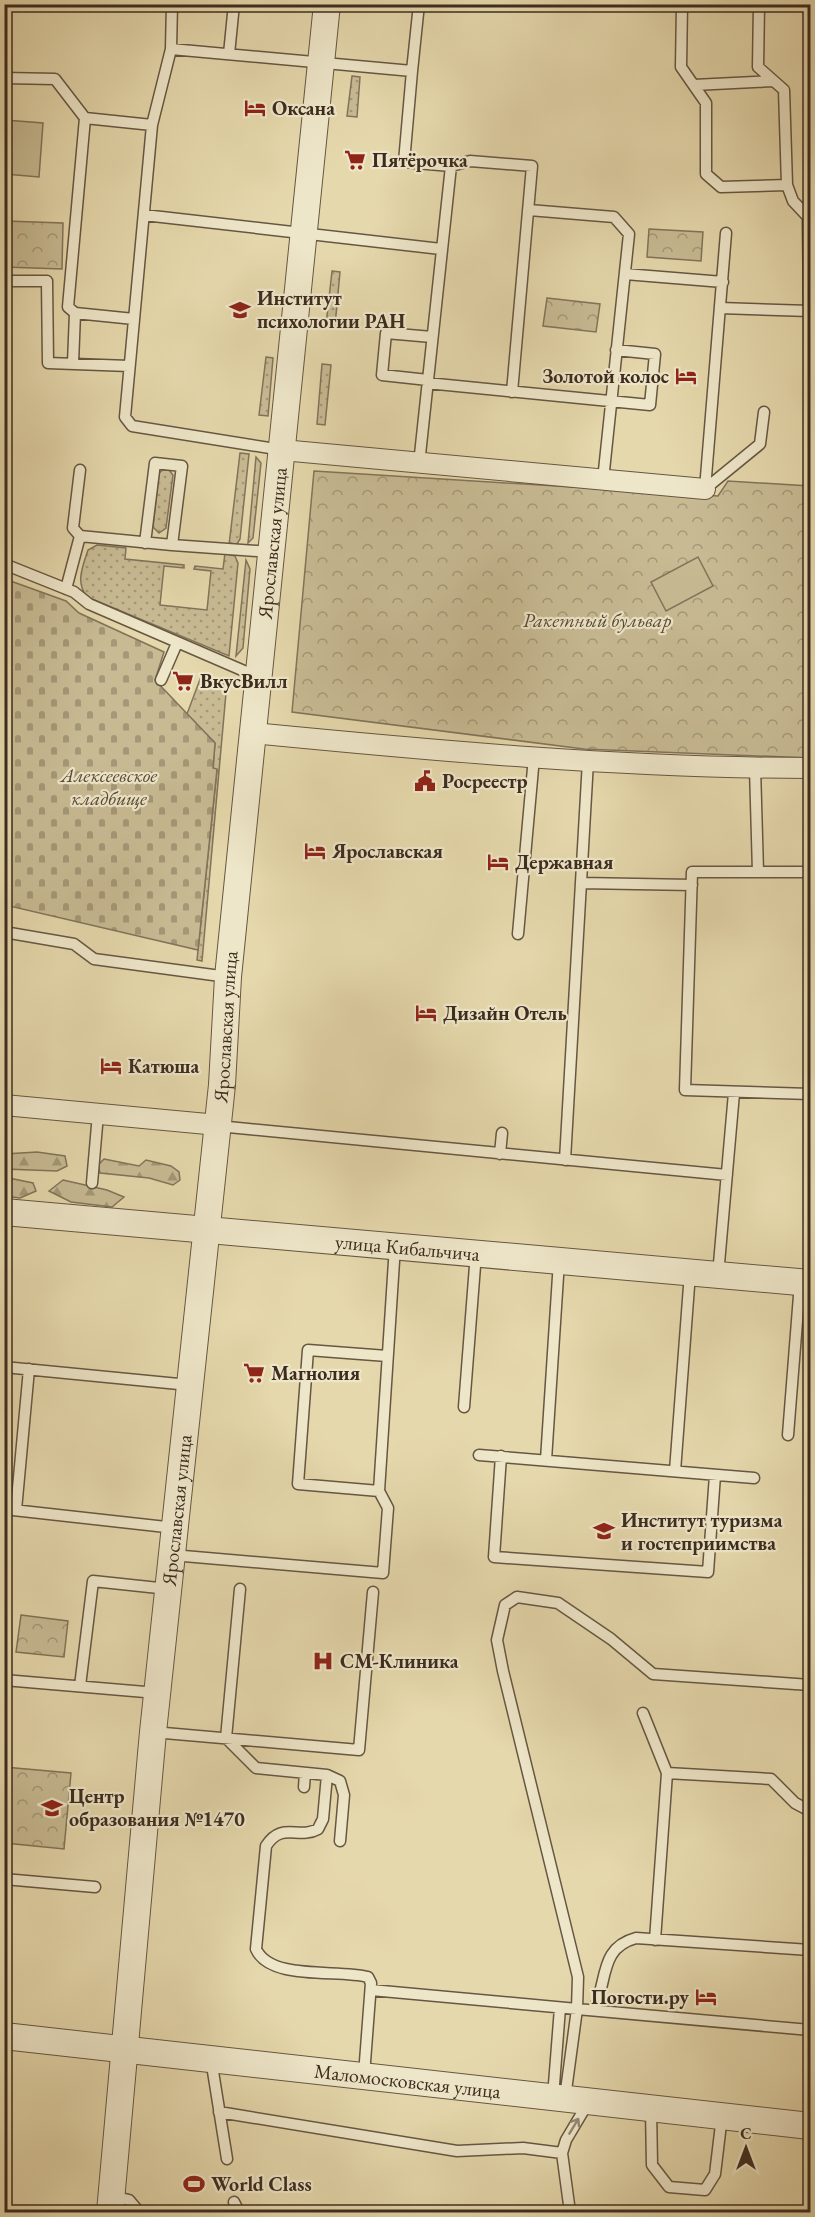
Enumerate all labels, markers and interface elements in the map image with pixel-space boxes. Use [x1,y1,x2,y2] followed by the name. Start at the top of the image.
[272,95,335,121] place label: Оксана
[243,96,267,120] hotel icon: Оксана
[372,147,468,173] place label: Пятёрочка
[343,148,367,172] supermarket icon: Пятёрочка
[257,285,405,334] place label: Институт психологии РАН
[228,298,252,322] school or university icon: Институт психологии РАН
[542,363,669,389] place label: Золотой колос
[674,364,698,388] hotel icon: Золотой колос
[251,466,293,621] street label: Ярославская улица
[523,607,671,633] park label: Ракетный бульвар
[200,668,287,694] place label: ВкусВилл
[171,669,195,693] supermarket icon: ВкусВилл
[59,762,157,811] park label: Алексеевское кладбище
[442,768,528,794] place label: Росреестр
[413,769,437,793] public building icon: Росреестр
[331,838,443,864] place label: Ярославская
[303,839,327,863] hotel icon: Ярославская
[515,849,614,875] place label: Державная
[486,850,510,874] hotel icon: Державная
[207,949,244,1105] street label: Ярославская улица
[443,1000,567,1026] place label: Дизайн Отель
[414,1001,438,1025] hotel icon: Дизайн Отель
[128,1053,199,1079] place label: Катюша
[99,1054,123,1078] hotel icon: Катюша
[334,1228,481,1267] street label: улица Кибальчича
[271,1360,360,1386] place label: Магнолия
[242,1361,266,1385] supermarket icon: Магнолия
[156,1433,198,1588] street label: Ярославская улица
[621,1507,783,1556] place label: Институт туризма и гостеприимства
[592,1519,616,1543] school or university icon: Институт туризма и гостеприимства
[340,1648,459,1674] place label: СМ-Клиника
[311,1649,335,1673] hospital icon: СМ-Клиника
[69,1783,245,1832] place label: Центр образования №1470
[40,1796,64,1820] school or university icon: Центр образования №1470
[591,1984,689,2010] place label: Погости.ру
[694,1985,718,2009] hotel icon: Погости.ру
[313,2058,502,2104] street label: Маломосковская улица
[568,2118,580,2135] one-way arrow
[716,2118,776,2178] north arrow
[740,2123,752,2144] text: С
[211,2171,312,2197] place label: World Class
[182,2172,206,2196] sports icon: World Class

